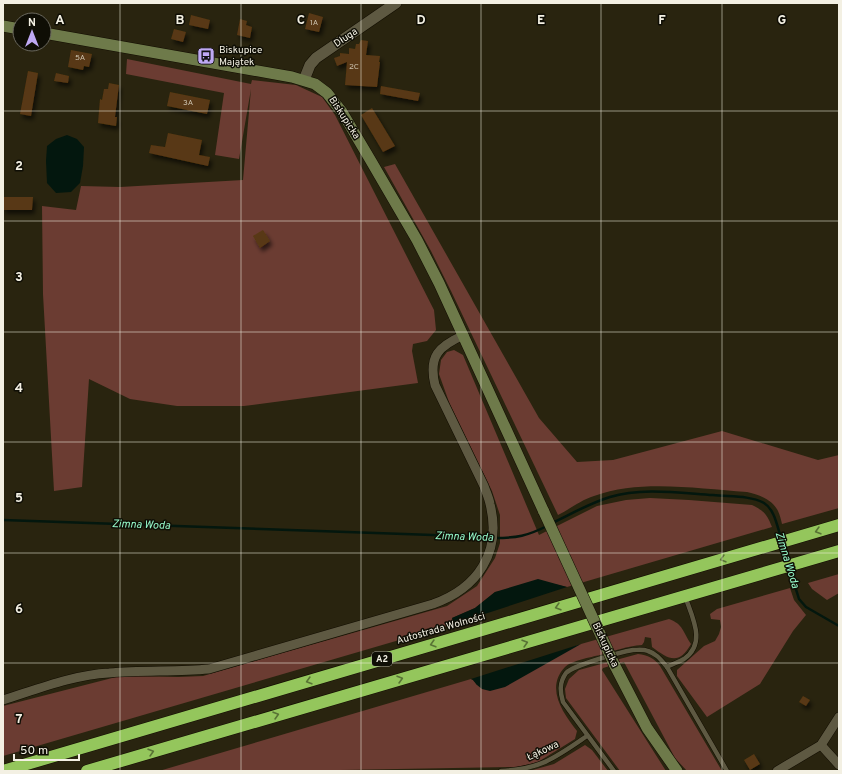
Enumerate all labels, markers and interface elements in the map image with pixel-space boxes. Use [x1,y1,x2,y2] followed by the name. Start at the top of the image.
[12,12,52,52] north arrow
[55,13,65,29] text: A
[176,13,185,29] text: B
[297,13,305,29] text: C
[416,13,426,29] text: D
[537,13,545,29] text: E
[658,13,666,29] text: F
[778,13,787,29] text: G
[28,16,36,30] text: N
[310,18,319,28] house number: 1A
[332,25,360,51] street label: Długa
[219,44,262,69] place label: Biskupice Majątek
[196,46,216,66] bus stop icon: Biskupice Majątek
[75,53,86,63] house number: 5A
[349,62,359,72] house number: 2C
[325,94,363,142] street label: Biskupicka
[183,98,194,108] house number: 3A
[15,159,23,175] text: 2
[15,270,23,286] text: 3
[15,381,23,397] text: 4
[15,491,23,507] text: 5
[111,517,171,533] water label: Zimna Woda
[815,526,822,535] one-way arrow
[434,529,494,545] water label: Zimna Woda
[772,530,802,590] water label: Zimna Woda
[720,554,727,563] one-way arrow
[15,602,23,618] text: 6
[555,602,562,611] one-way arrow
[395,610,487,648] street label: Autostrada Wolności
[589,620,621,670] street label: Biskupicka
[430,639,437,648] one-way arrow
[522,639,529,648] one-way arrow
[372,652,392,666] road number: A2
[397,675,404,684] one-way arrow
[305,676,312,685] one-way arrow
[16,712,23,728] text: 7
[272,712,279,720] one-way arrow
[14,736,79,762] scale bar
[525,738,561,764] street label: Łąkowa
[20,743,48,759] text: 50 m
[147,748,154,757] one-way arrow

